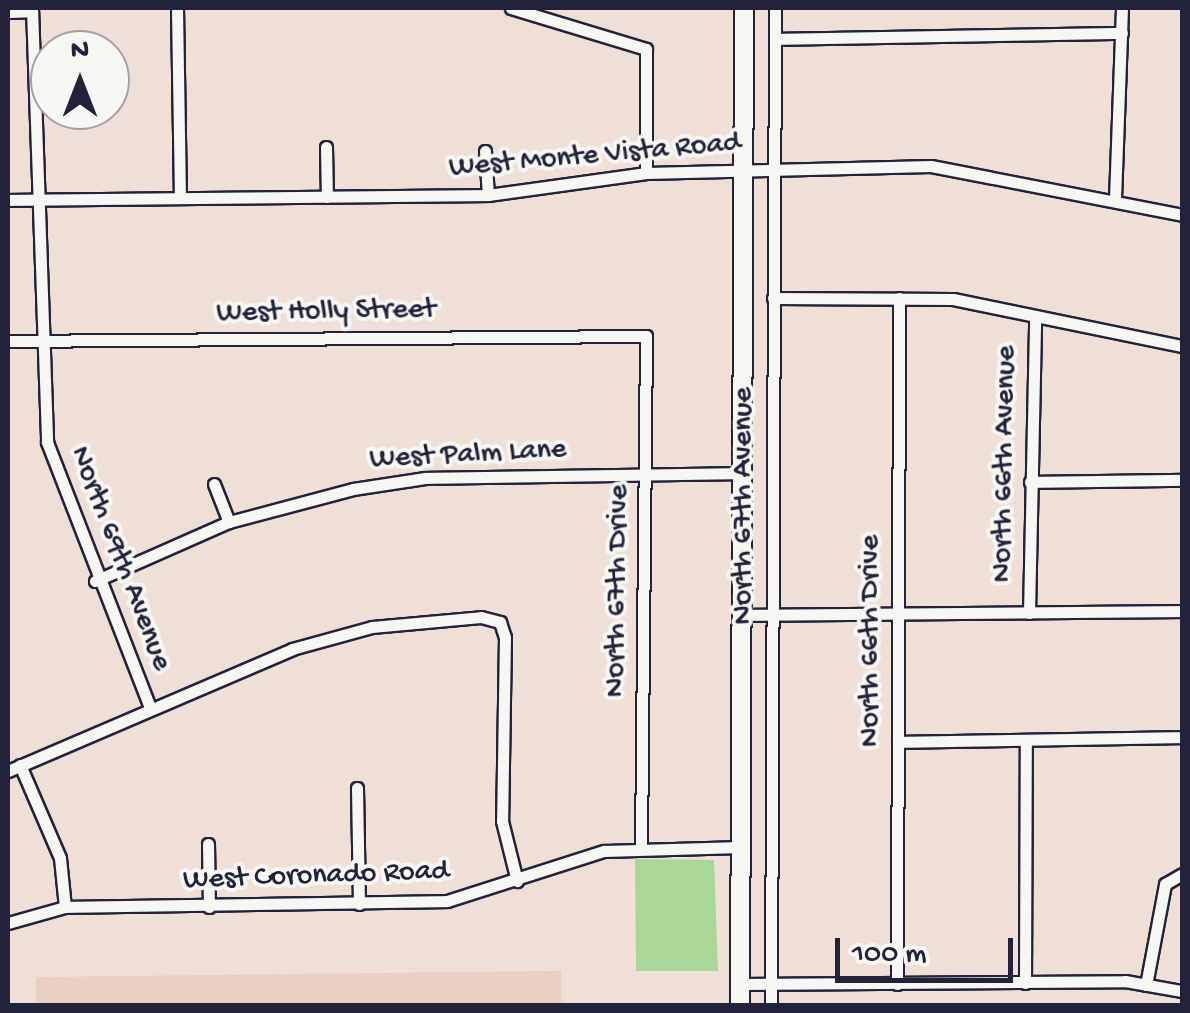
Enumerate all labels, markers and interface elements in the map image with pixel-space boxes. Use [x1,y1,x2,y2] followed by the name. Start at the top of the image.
[30,30,130,130] north arrow
[71,35,89,68] text: N
[448,126,742,188] street label: West Monte Vista Road
[216,293,436,333] street label: West Holly Street
[986,345,1026,583] street label: North 66th Avenue
[727,387,763,625] street label: North 67th Avenue
[369,433,567,479] street label: West Palm Lane
[60,442,178,676] street label: North 69th Avenue
[599,484,639,698] street label: North 67th Drive
[854,535,890,747] street label: North 66th Drive
[182,854,450,900] street label: West Coronado Road
[840,918,1018,980] scale bar
[852,938,927,973] text: 100 m

